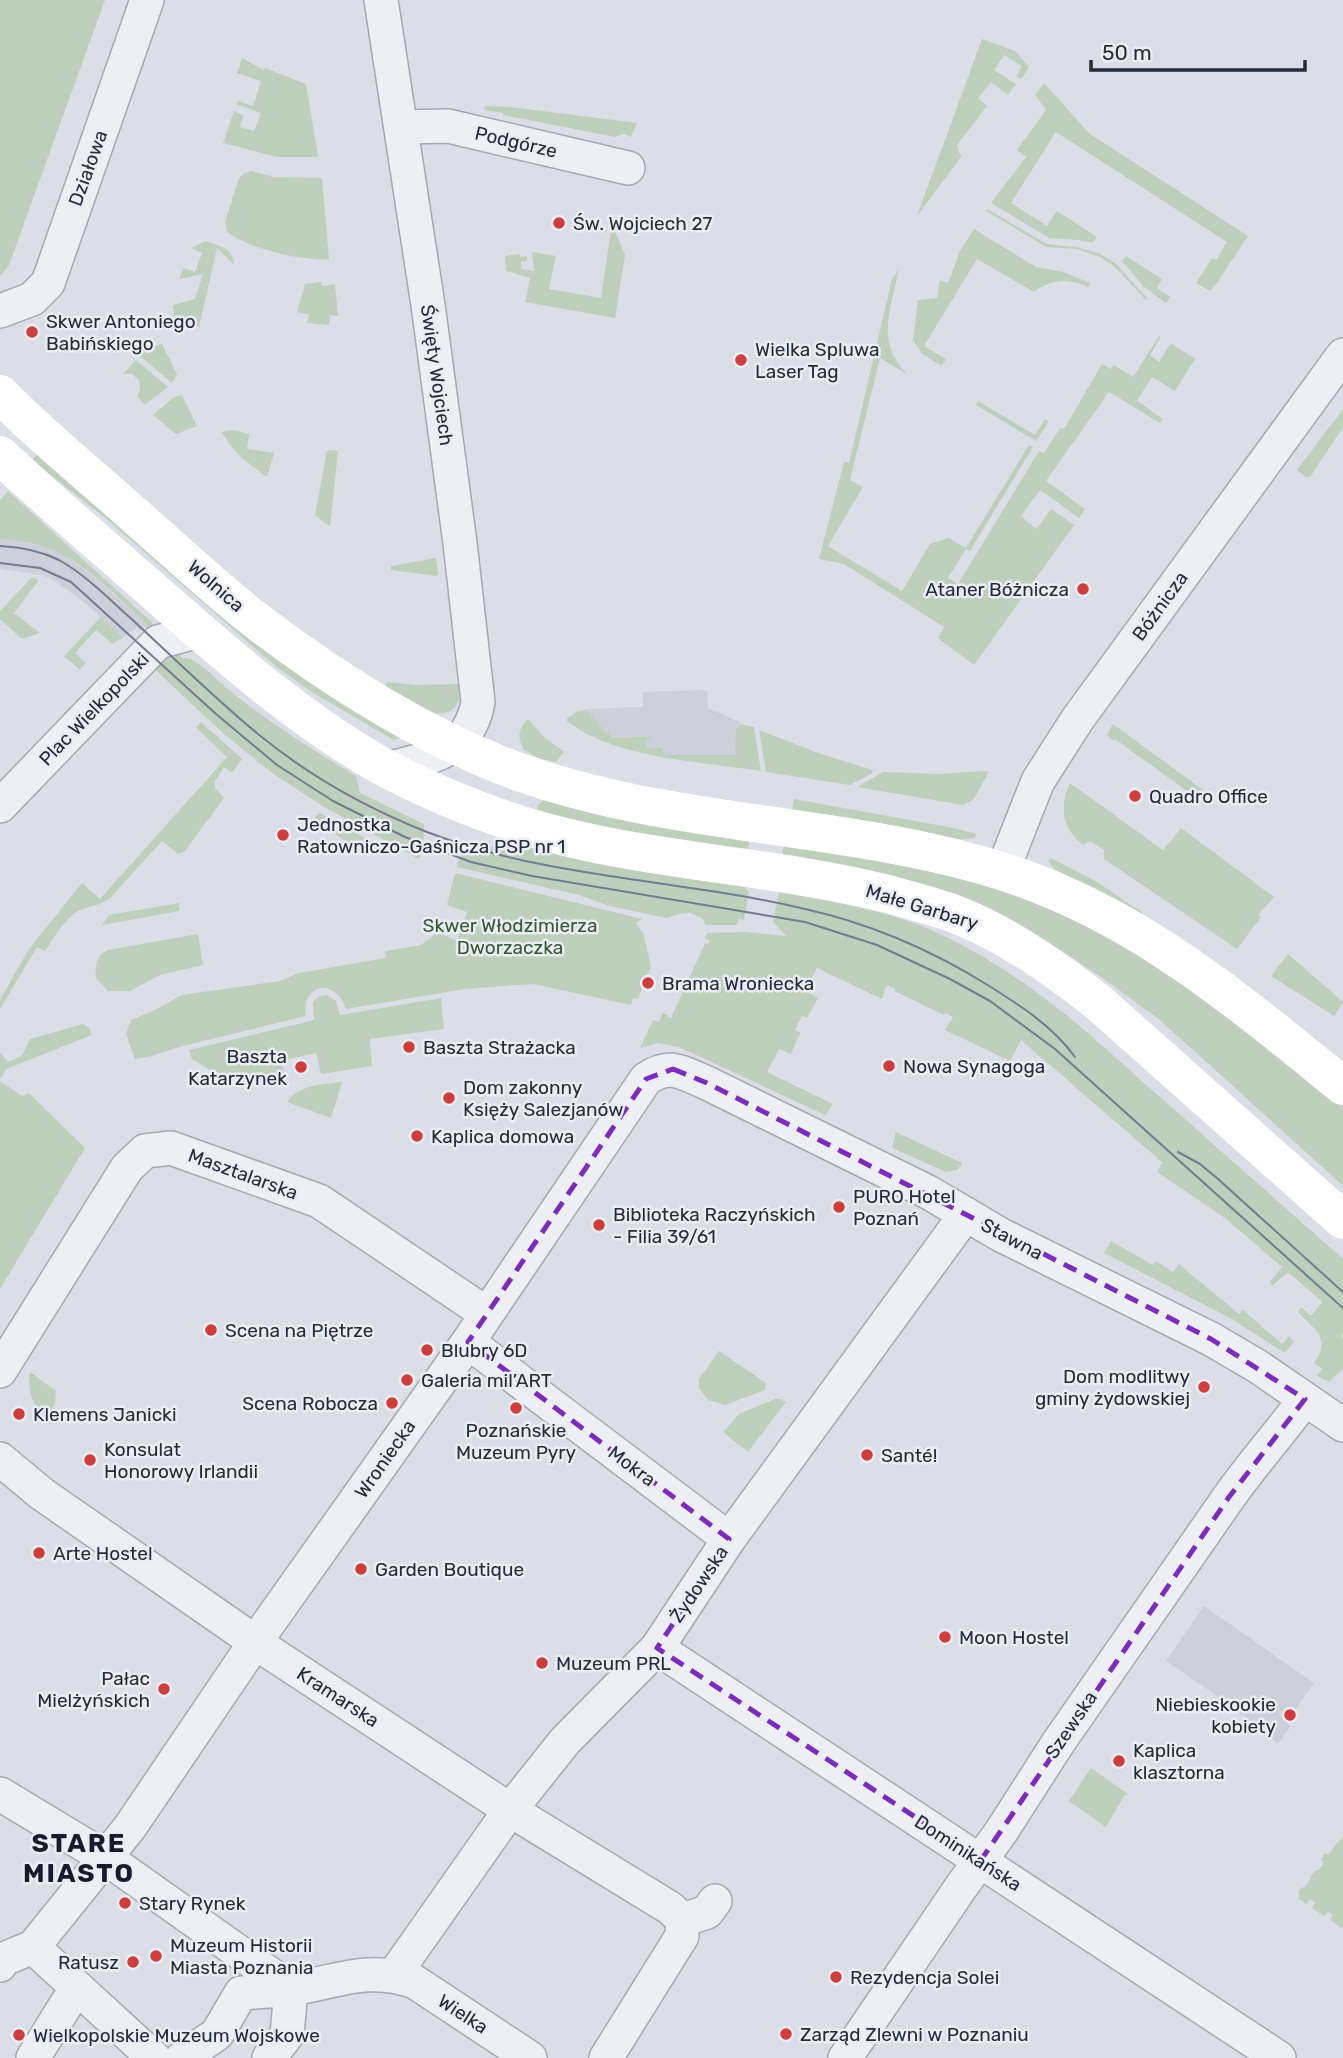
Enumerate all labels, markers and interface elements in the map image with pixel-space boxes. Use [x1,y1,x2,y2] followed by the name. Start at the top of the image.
[1091,28,1304,72] scale bar
[1102,40,1152,65] text: 50 m
[473,121,559,163] street label: Podgórze
[64,127,112,209] street label: Działowa
[573,212,713,235] place label: Św. Wojciech 27
[551,215,567,231] marker: Św. Wojciech 27
[416,303,458,447] street label: Święty Wojciech
[46,310,196,355] place label: Skwer Antoniego Babińskiego
[24,324,40,340] marker: Skwer Antoniego Babińskiego
[755,338,879,383] place label: Wielka Spluwa Laser Tag
[733,352,749,368] marker: Wielka Spluwa Laser Tag
[183,555,249,617] street label: Wolnica
[1127,567,1193,645] street label: Bóżnicza
[925,578,1069,601] place label: Ataner Bóżnicza
[1075,581,1091,597] marker: Ataner Bóżnicza
[34,648,154,770] street label: Plac Wielkopolski
[1149,785,1268,808] place label: Quadro Office
[1127,788,1143,804] marker: Quadro Office
[297,813,565,858] place label: Jednostka Ratowniczo-Gaśnicza PSP nr 1
[275,827,291,843] marker: Jednostka Ratowniczo-Gaśnicza PSP nr 1
[863,879,981,935] street label: Małe Garbary
[423,914,597,959] park label: Skwer Włodzimierza Dworzaczka
[662,972,814,995] place label: Brama Wroniecka
[640,975,656,991] marker: Brama Wroniecka
[423,1036,576,1059] place label: Baszta Strażacka
[401,1039,417,1055] marker: Baszta Strażacka
[188,1045,287,1090] place label: Baszta Katarzynek
[903,1055,1045,1078] place label: Nowa Synagoga
[881,1058,897,1074] marker: Nowa Synagoga
[293,1059,309,1075] marker: Baszta Katarzynek
[463,1076,623,1121] place label: Dom zakonny Księży Salezjanów
[441,1090,457,1106] marker: Dom zakonny Księży Salezjanów
[431,1125,574,1148] place label: Kaplica domowa
[409,1128,425,1144] marker: Kaplica domowa
[185,1144,301,1204] street label: Masztalarska
[853,1185,956,1230] place label: PURO Hotel Poznań
[831,1199,847,1215] marker: PURO Hotel Poznań
[613,1203,816,1248] place label: Biblioteka Raczyńskich - Filia 39/61
[977,1213,1047,1265] street label: Stawna
[591,1217,607,1233] marker: Biblioteka Raczyńskich - Filia 39/61
[225,1319,374,1342] place label: Scena na Piętrze
[203,1322,219,1338] marker: Scena na Piętrze
[441,1339,527,1362] place label: Blubry 6D
[419,1342,435,1358] marker: Blubry 6D
[1035,1365,1190,1410] place label: Dom modlitwy gminy żydowskiej
[421,1369,552,1392] place label: Galeria mil’ART
[399,1372,415,1388] marker: Galeria mil’ART
[1196,1379,1212,1395] marker: Dom modlitwy gminy żydowskiej
[242,1392,378,1415] place label: Scena Robocza
[384,1395,400,1411] marker: Scena Robocza
[508,1400,524,1416] marker: Poznańskie Muzeum Pyry
[33,1403,177,1426] place label: Klemens Janicki
[11,1406,27,1422] marker: Klemens Janicki
[350,1415,420,1503] street label: Wroniecka
[456,1419,576,1464] place label: Poznańskie Muzeum Pyry
[104,1438,258,1483] place label: Konsulat Honorowy Irlandii
[604,1441,660,1491] street label: Mokra
[881,1444,937,1467] place label: Santé!
[859,1447,875,1463] marker: Santé!
[82,1452,98,1468] marker: Konsulat Honorowy Irlandii
[665,1541,733,1627] street label: Żydowska
[53,1542,153,1565] place label: Arte Hostel
[31,1545,47,1561] marker: Arte Hostel
[375,1558,524,1581] place label: Garden Boutique
[353,1561,369,1577] marker: Garden Boutique
[959,1626,1069,1649] place label: Moon Hostel
[937,1629,953,1645] marker: Moon Hostel
[556,1652,671,1675] place label: Muzeum PRL
[534,1655,550,1671] marker: Muzeum PRL
[293,1662,383,1732] street label: Kramarska
[37,1667,150,1712] place label: Pałac Mielżyńskich
[156,1681,172,1697] marker: Pałac Mielżyńskich
[1040,1687,1102,1763] street label: Szewska
[1155,1693,1276,1738] place label: Niebieskookie kobiety
[1282,1707,1298,1723] marker: Niebieskookie kobiety
[1133,1739,1225,1784] place label: Kaplica klasztorna
[1111,1753,1127,1769] marker: Kaplica klasztorna
[910,1810,1026,1896] street label: Dominikańska
[23,1828,135,1889] district label: STARE MIASTO
[139,1892,246,1915] place label: Stary Rynek
[117,1895,133,1911] marker: Stary Rynek
[170,1934,314,1979] place label: Muzeum Historii Miasta Poznania
[148,1948,164,1964] marker: Muzeum Historii Miasta Poznania
[58,1951,119,1974] place label: Ratusz
[125,1954,141,1970] marker: Ratusz
[850,1966,999,1989] place label: Rezydencja Solei
[828,1969,844,1985] marker: Rezydencja Solei
[434,1989,492,2039] street label: Wielka
[800,2023,1029,2046] place label: Zarząd Zlewni w Poznaniu
[33,2024,320,2047] place label: Wielkopolskie Muzeum Wojskowe
[778,2026,794,2042] marker: Zarząd Zlewni w Poznaniu
[11,2027,27,2043] marker: Wielkopolskie Muzeum Wojskowe

